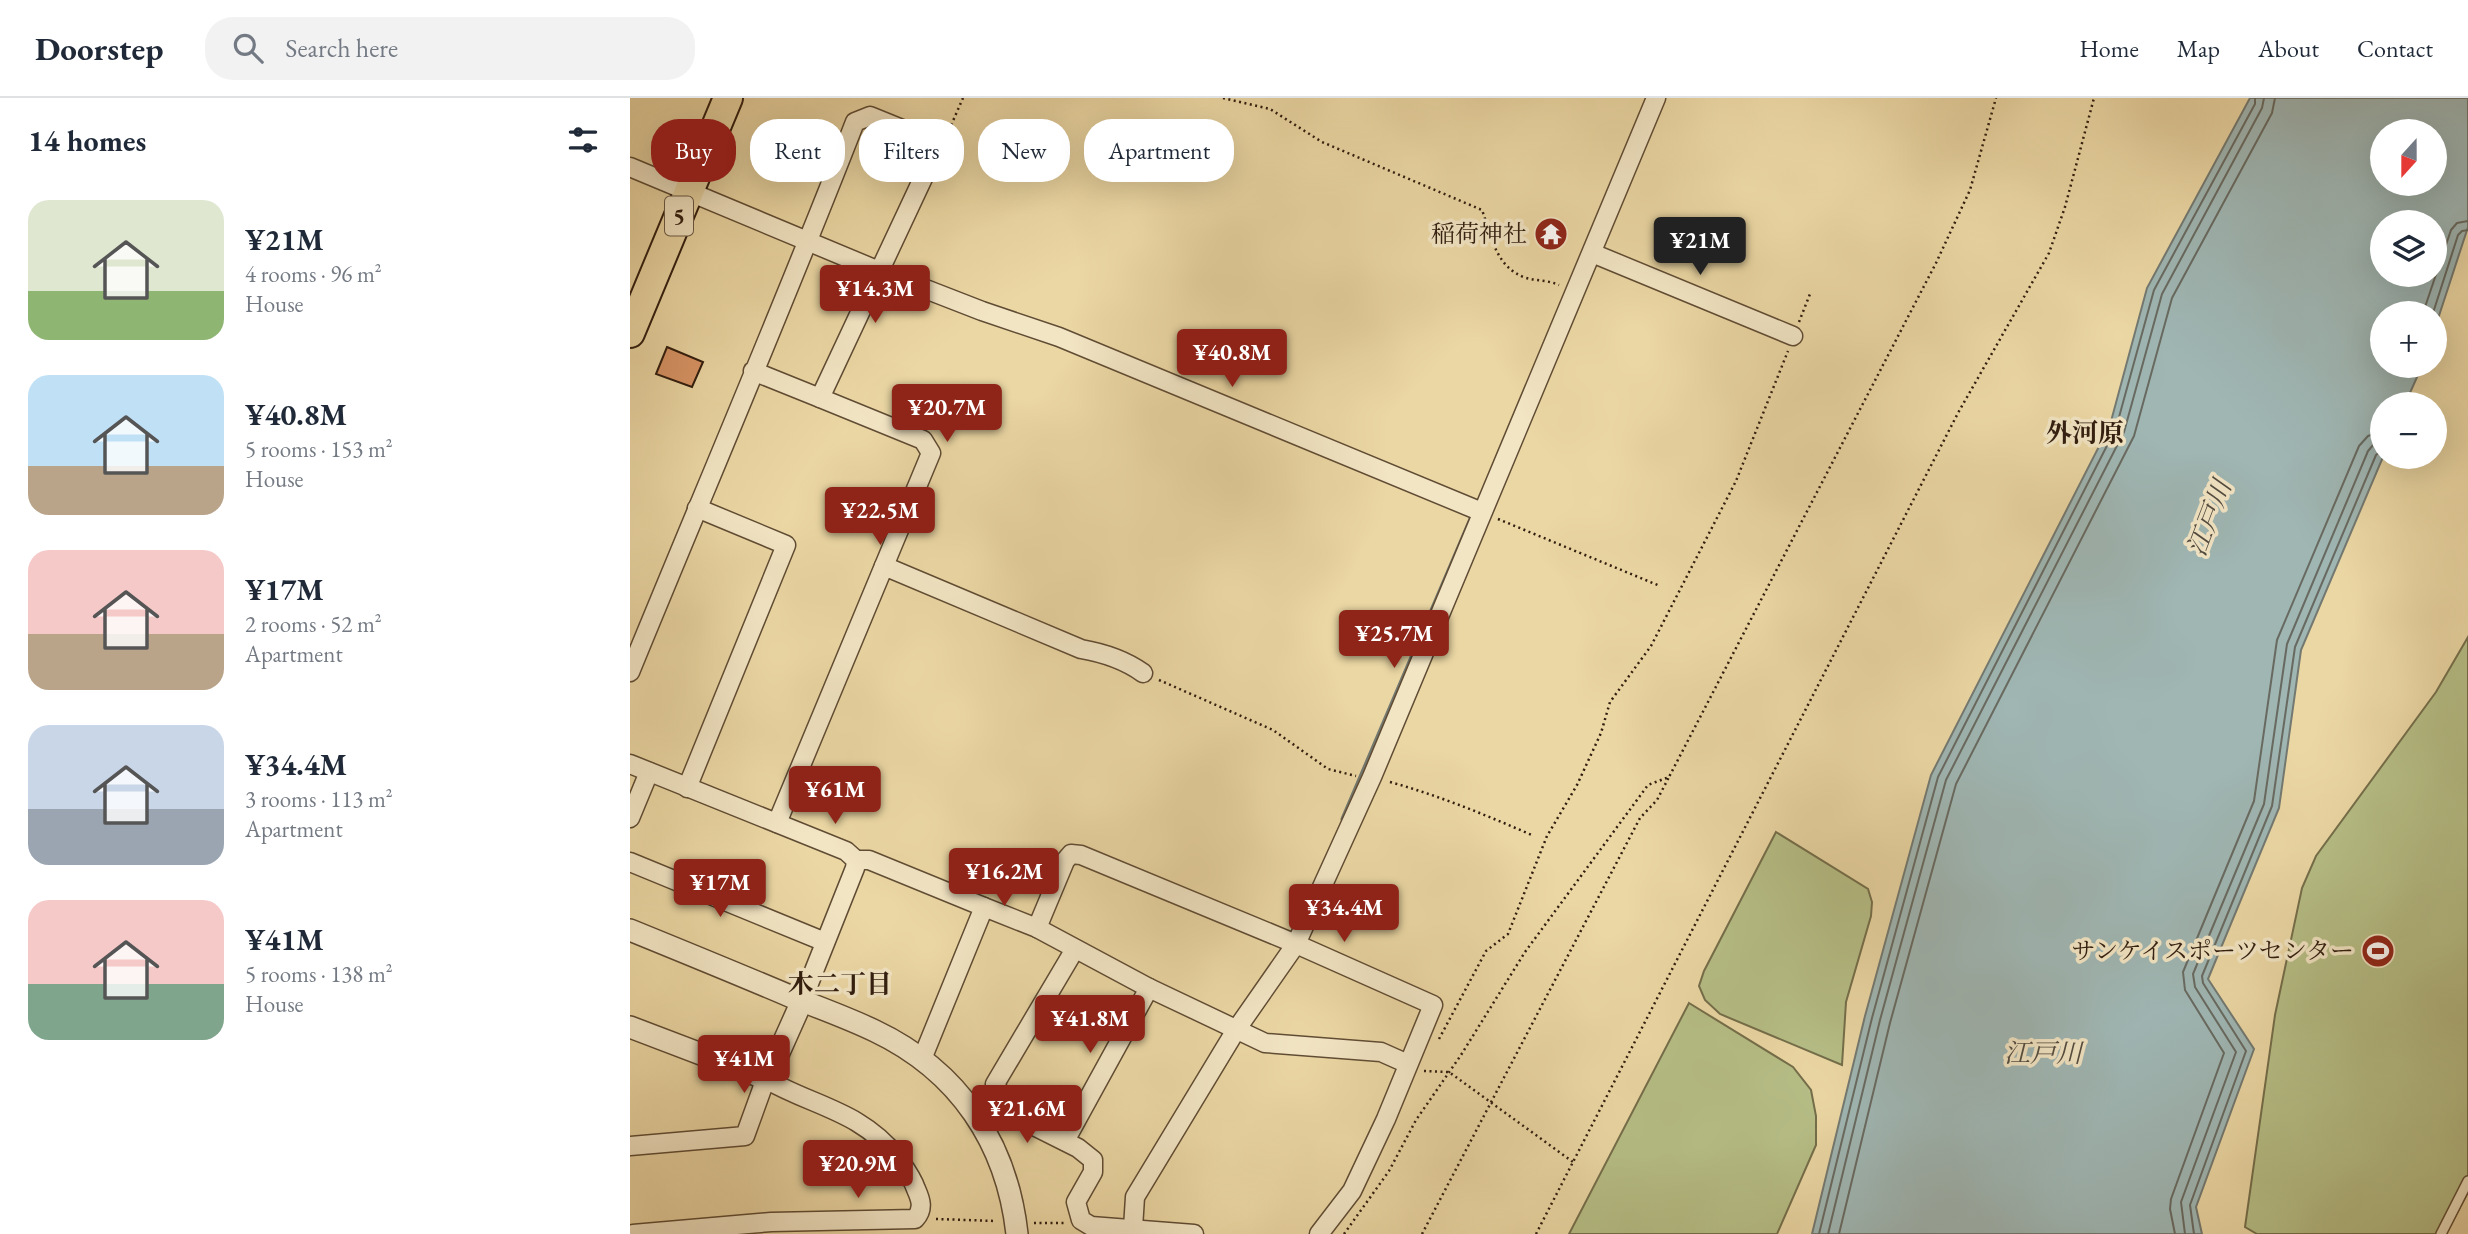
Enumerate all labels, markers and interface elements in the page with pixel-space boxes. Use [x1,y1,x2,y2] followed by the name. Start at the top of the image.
[205,17,695,80] search box
[35,27,163,70] text: Doorstep
[229,29,267,67] icon: search
[285,31,398,65] text: Search here
[2079,33,2139,64] text: Home
[2177,33,2220,64] text: Map
[2258,33,2319,64] text: About
[2357,33,2433,64] text: Contact
[651,119,736,182] chip: Buy
[750,119,845,182] chip: Rent
[859,119,964,182] chip: Filters
[978,119,1070,182] chip: New
[1084,119,1234,182] chip: Apartment
[2370,119,2446,196] north arrow
[2370,119,2447,469] map controls
[28,121,146,160] text: 14 homes
[564,121,602,159] icon: filters
[665,197,693,236] road number: 5
[2370,210,2447,287] button: layers
[1532,215,1570,253] temple icon: 稲荷神社
[1431,218,1527,249] place label: 稲荷神社
[1659,218,1741,277] pin: ¥21M
[245,220,324,259] text: ¥21M
[1670,225,1730,255] text: ¥21M
[84,228,168,312] icon: home
[245,259,382,289] text: 4 rooms · 96 m²
[818,266,932,325] pin: ¥14.3M
[836,273,914,303] text: ¥14.3M
[245,289,304,319] text: House
[2370,301,2447,378] button: +
[1175,330,1289,389] pin: ¥40.8M
[1193,337,1271,367] text: ¥40.8M
[890,384,1004,444] pin: ¥20.7M
[908,392,986,422] text: ¥20.7M
[2370,392,2447,469] button: −
[245,395,347,434] text: ¥40.8M
[84,403,168,487] icon: home
[2046,416,2124,450] district label: 外河原
[245,434,393,464] text: 5 rooms · 153 m²
[245,464,304,494] text: House
[2179,473,2240,561] water label: 江戸川
[823,488,937,547] pin: ¥22.5M
[841,495,919,525] text: ¥22.5M
[245,570,324,609] text: ¥17M
[84,578,168,662] icon: home
[245,609,382,639] text: 2 rooms · 52 m²
[1337,610,1451,670] pin: ¥25.7M
[1355,618,1433,648] text: ¥25.7M
[245,639,343,669] text: Apartment
[245,745,347,784] text: ¥34.4M
[84,753,168,837] icon: home
[794,766,876,826] pin: ¥61M
[805,774,865,804] text: ¥61M
[245,784,393,814] text: 3 rooms · 113 m²
[245,814,343,844] text: Apartment
[947,848,1061,908] pin: ¥16.2M
[965,856,1043,886] text: ¥16.2M
[679,860,761,919] pin: ¥17M
[690,867,750,897] text: ¥17M
[1287,884,1401,944] pin: ¥34.4M
[1305,892,1383,922] text: ¥34.4M
[245,920,324,959] text: ¥41M
[84,928,168,1012] icon: home
[2359,932,2397,970] sports icon: サンケイスポーツセンター
[2072,935,2354,966] place label: サンケイスポーツセンター
[245,959,393,989] text: 5 rooms · 138 m²
[788,967,892,1001] district label: 木二丁目
[245,989,304,1019] text: House
[1033,996,1147,1055] pin: ¥41.8M
[1051,1003,1129,1033] text: ¥41.8M
[703,1035,785,1095] pin: ¥41M
[2004,1036,2085,1070] water label: 江戸川
[714,1043,774,1073] text: ¥41M
[970,1086,1084,1145] pin: ¥21.6M
[988,1093,1066,1123] text: ¥21.6M
[801,1140,915,1200] pin: ¥20.9M
[819,1148,897,1178] text: ¥20.9M

